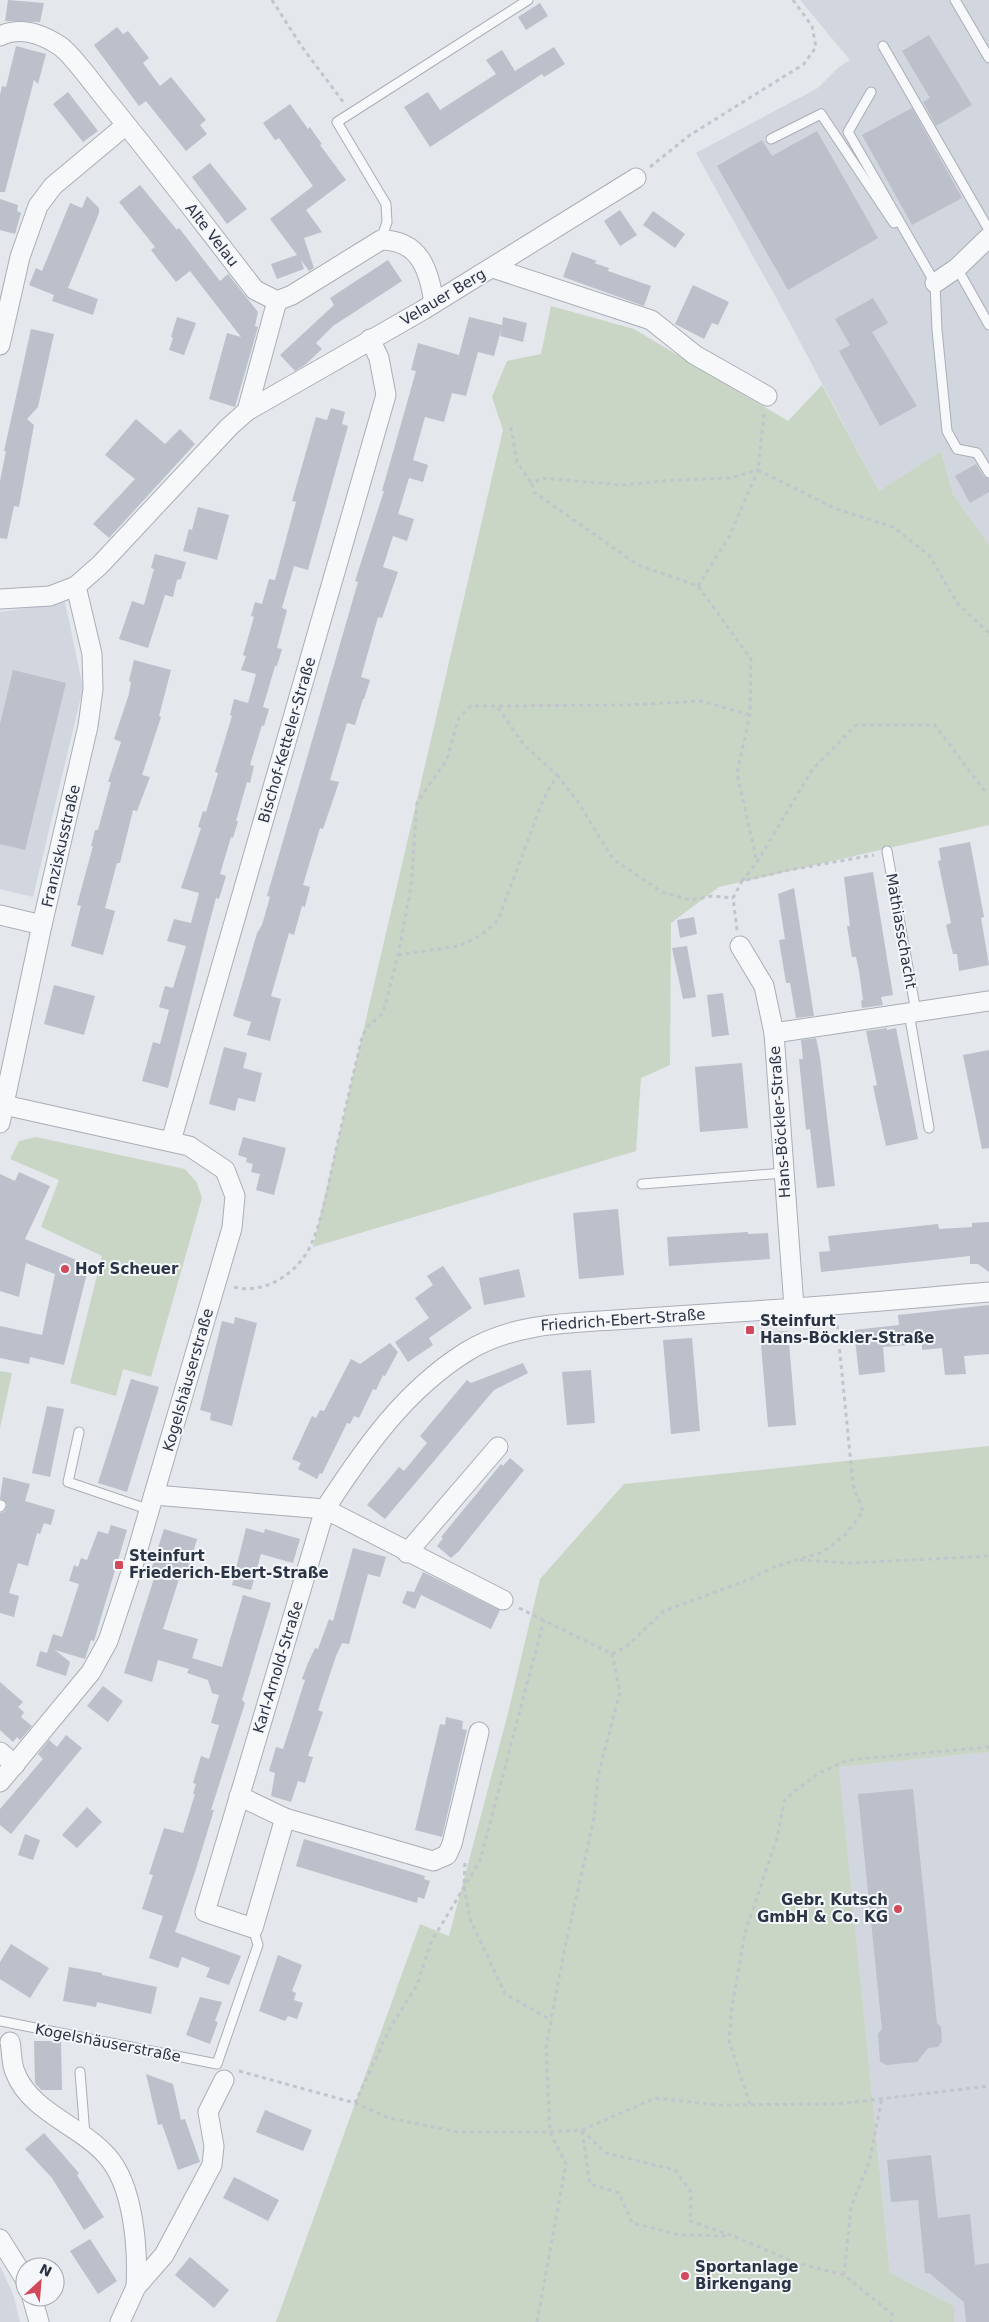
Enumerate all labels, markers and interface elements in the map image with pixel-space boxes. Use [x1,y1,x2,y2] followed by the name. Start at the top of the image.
[182,200,242,270] street label: Alte Velau
[397,264,489,330] street label: Velauer Berg
[255,655,319,825] street label: Bischof-Ketteler-Straße
[38,783,84,909] street label: Franziskusstraße
[882,872,920,990] street label: Mathiasschacht
[766,1045,794,1199] street label: Hans-Böckler-Straße
[75,1260,179,1278] place label: Hof Scheuer
[59,1263,71,1275] marker: Hof Scheuer
[540,1305,706,1335] street label: Friedrich-Ebert-Straße
[159,1306,217,1454] street label: Kogelshäuserstraße
[760,1312,935,1347] place label: Steinfurt Hans-Böckler-Straße
[744,1324,756,1336] marker: Steinfurt Hans-Böckler-Straße
[129,1547,329,1582] place label: Steinfurt Friederich-Ebert-Straße
[113,1559,125,1571] marker: Steinfurt Friederich-Ebert-Straße
[249,1599,307,1735] street label: Karl-Arnold-Straße
[757,1891,888,1926] place label: Gebr. Kutsch GmbH & Co. KG
[892,1903,904,1915] marker: Gebr. Kutsch GmbH & Co. KG
[34,2020,182,2066] street label: Kogelshäuserstraße
[15,2257,65,2307] north arrow
[695,2258,798,2293] place label: Sportanlage Birkengang
[37,2261,54,2280] text: N
[679,2270,691,2282] marker: Sportanlage Birkengang

